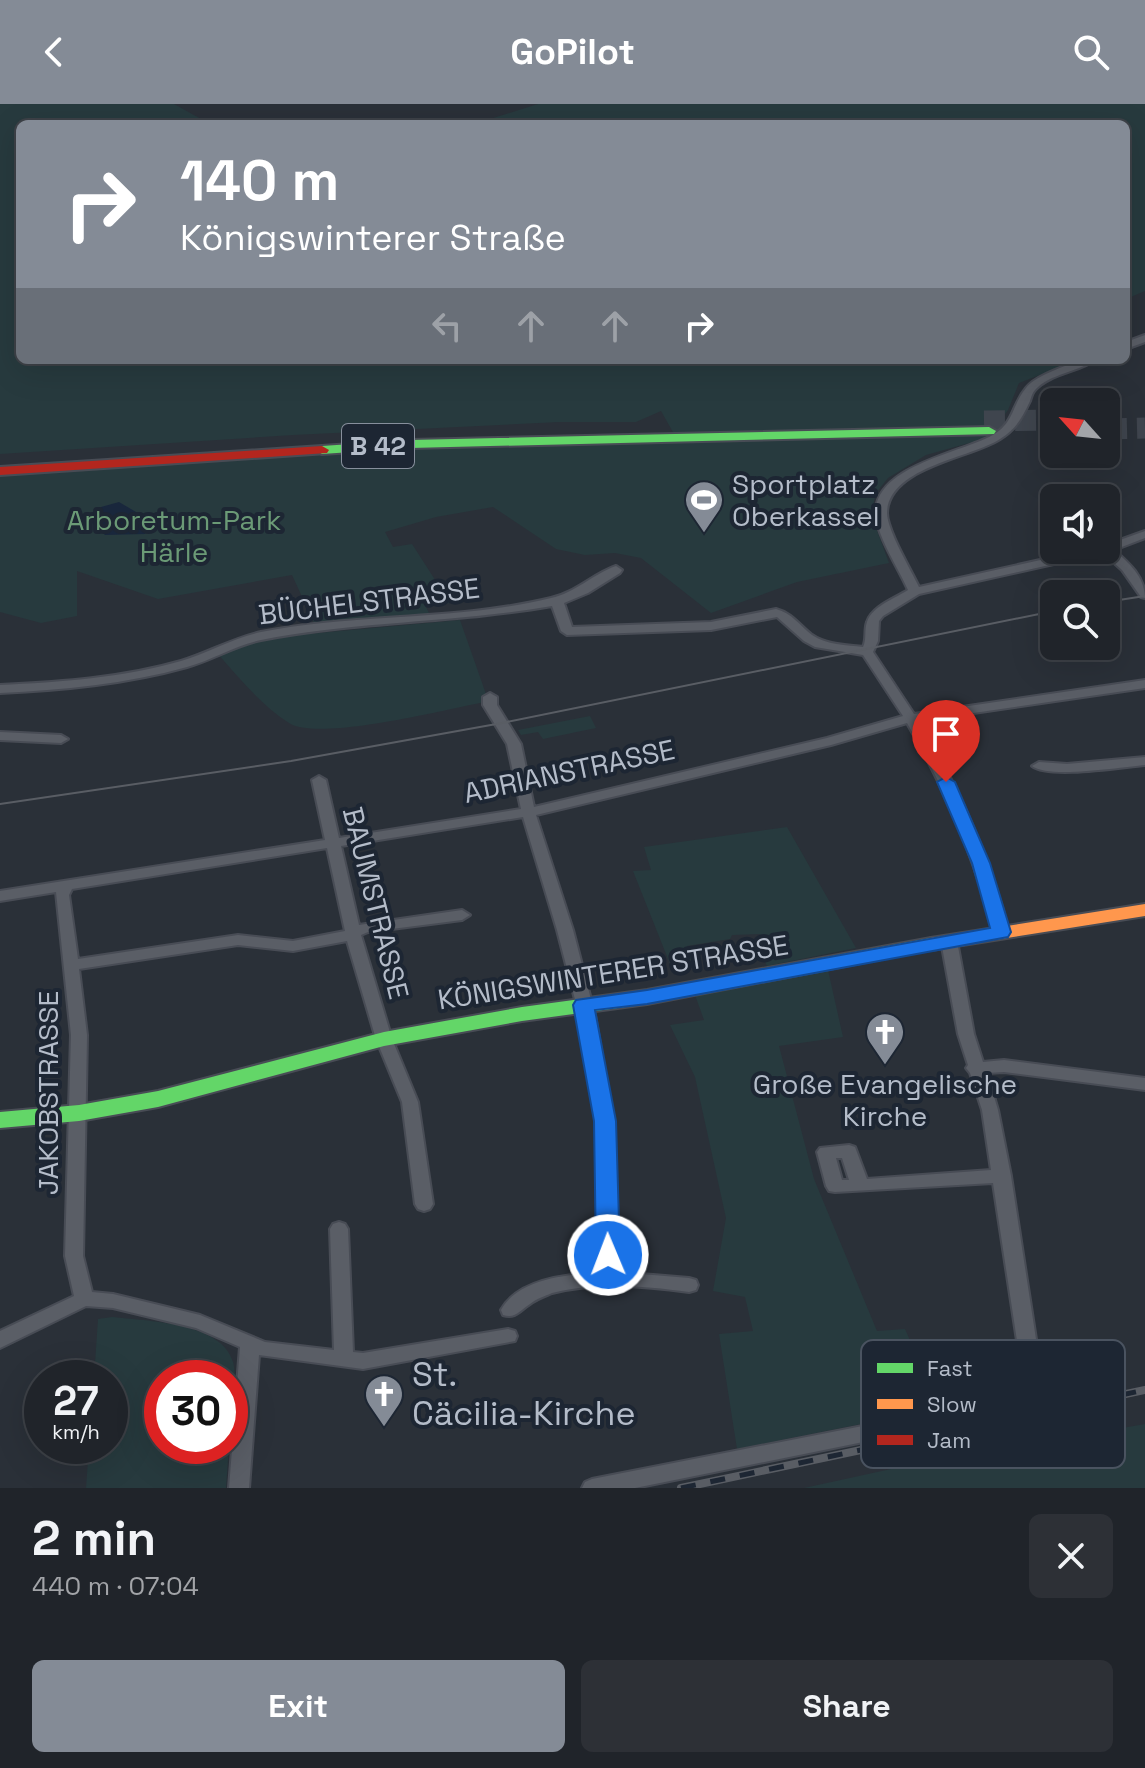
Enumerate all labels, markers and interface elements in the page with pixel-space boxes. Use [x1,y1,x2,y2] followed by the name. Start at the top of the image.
[510,29,635,75] text: GoPilot
[32,30,76,74] icon: back
[1069,30,1113,74] icon: search
[180,145,339,216] text: 140 m
[48,152,152,256] icon: right
[180,215,566,261] text: Königswinterer Straße
[425,304,469,348] icon: left
[509,304,553,348] icon: ahead
[593,304,637,348] icon: ahead
[677,304,721,348] icon: right
[1040,388,1120,468] north arrow
[1040,388,1120,660] map controls
[342,424,414,468] road number: B 42
[732,466,880,534] place label: Sportplatz Oberkassel
[683,479,725,534] sports icon: Sportplatz Oberkassel
[1040,484,1120,564] button: sound
[67,502,281,570] park label: Arboretum-Park Härle
[256,570,482,632] street label: BÜCHELSTRASSE
[1040,580,1120,660] button: search
[912,700,980,782] pin
[924,712,968,756] icon: arrive
[460,731,678,811] street label: ADRIANSTRASSE
[335,803,417,1003] street label: BAUMSTRASSE
[435,926,791,1018] street label: KÖNIGSWINTERER STRASSE
[30,991,66,1195] street label: JAKOBSTRASSE
[864,1011,906,1066] church icon: Große Evangelische Kirche
[753,1066,1017,1134] place label: Große Evangelische Kirche
[566,1213,650,1297] position arrow
[861,1340,1125,1468] legend
[412,1353,636,1435] place label: St. Cäcilia-Kirche
[927,1354,973,1382] text: Fast
[144,1360,248,1464] speed limit sign: 30
[363,1373,405,1428] church icon: St. Cäcilia-Kirche
[53,1376,99,1427] text: 27
[927,1390,977,1418] text: Slow
[52,1419,100,1445] text: km/h
[927,1426,971,1454] text: Jam
[32,1508,156,1569] text: 2 min
[1029,1514,1113,1598] button: close
[32,1569,199,1603] text: 440 m · 07:04
[32,1660,565,1752] button: Exit
[581,1660,1113,1752] button: Share

